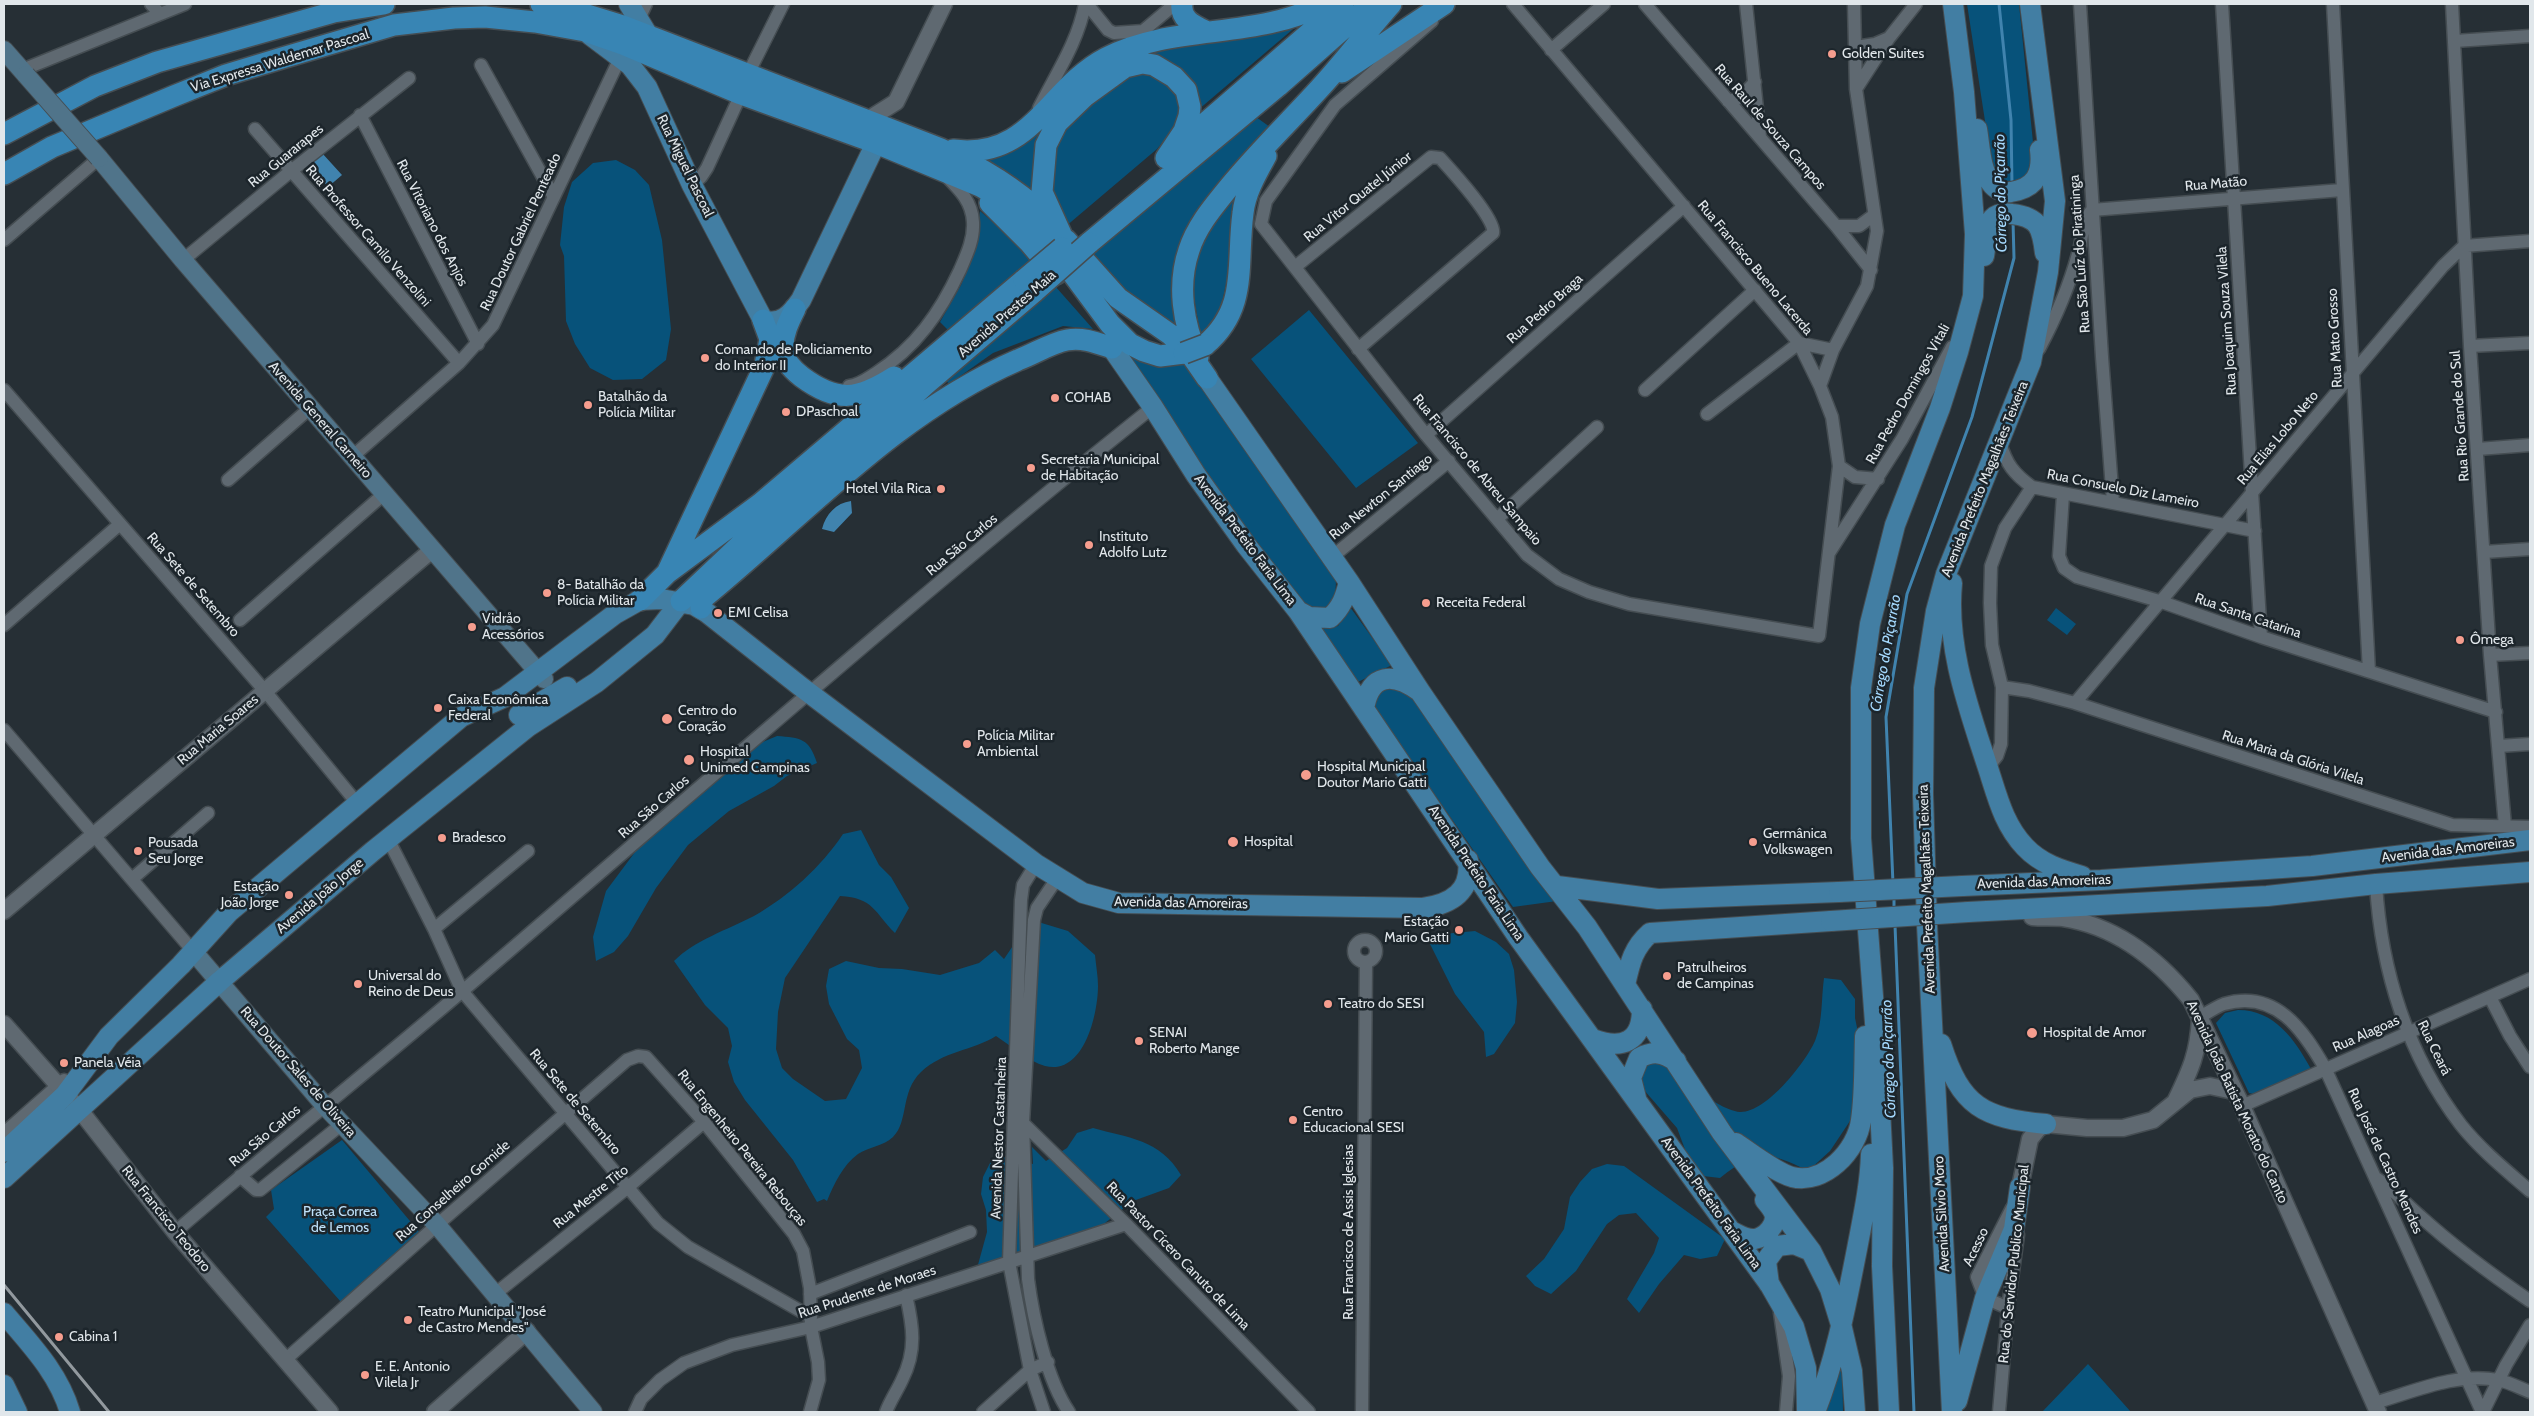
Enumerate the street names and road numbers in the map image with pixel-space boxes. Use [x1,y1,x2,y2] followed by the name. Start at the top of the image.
[189,26,371,96] street label: Via Expressa Waldemar Pascoal
[1711,61,1829,193] street label: Rua Raul de Souza Campos
[653,112,717,220] street label: Rua Miguel Pascoal
[245,121,327,191] street label: Rua Guararapes
[1301,148,1415,246] street label: Rua Vitor Quatel Júnior
[477,150,565,314] street label: Rua Doutor Gabriel Penteado
[393,157,471,289] street label: Rua Vitoriano dos Anjos
[302,162,434,310] street label: Rua Professor Camilo Venzolini
[2184,173,2248,195] street label: Rua Matão
[2066,174,2094,334] street label: Rua São Luíz do Piratininga
[1694,197,1816,339] street label: Rua Francisco Bueno Lacerda
[2213,246,2241,396] street label: Rua Joaquim Souza Vilela
[955,267,1059,361] street label: Avenida Prestes Maia
[1504,271,1586,347] street label: Rua Pedro Braga
[2324,288,2346,388] street label: Rua Mato Grosso
[1862,321,1954,467] street label: Rua Pedro Domingos Vitali
[2447,350,2473,482] street label: Rua Rio Grande do Sul
[265,358,375,482] street label: Avenida General Carneiro
[1938,379,2032,579] street label: Avenida Prefeito Magalhães Teixeira
[2234,388,2322,488] street label: Rua Elias Lobo Neto
[1409,391,1545,549] street label: Rua Francisco de Abreu Sampaio
[1326,450,1436,544] street label: Rua Newton Santiago
[2045,466,2201,512] street label: Rua Consuelo Diz Lameiro
[1190,471,1300,609] street label: Avenida Prefeito Faria Lima
[923,510,1001,580] street label: Rua São Carlos
[143,529,243,641] street label: Rua Sete de Setembro
[2193,590,2303,642] street label: Rua Santa Catarina
[174,691,262,769] street label: Rua Maria Soares
[2220,727,2366,789] street label: Rua Maria da Glória Vilela
[615,772,693,842] street label: Rua São Carlos
[1915,784,1939,994] street label: Avenida Prefeito Magalhães Teixeira
[1424,802,1528,944] street label: Avenida Prefeito Faria Lima
[2381,834,2515,866] street label: Avenida das Amoreiras
[273,855,367,937] street label: Avenida João Jorge
[1977,871,2111,893] street label: Avenida das Amoreiras
[1114,893,1248,913] street label: Avenida das Amoreiras
[2183,998,2291,1206] street label: Avenida João Batista Morato do Canto
[237,1003,359,1141] street label: Rua Doutor Sales de Oliveira
[2330,1012,2402,1056] street label: Rua Alagoas
[2414,1018,2454,1078] street label: Rua Ceará
[526,1046,624,1158] street label: Rua Sete de Setembro
[988,1057,1010,1219] street label: Avenida Nestor Castanheira
[674,1066,810,1230] street label: Rua Engenheiro Pereira Rebouças
[2344,1086,2426,1236] street label: Rua José de Castro Mendes
[226,1101,304,1171] street label: Rua São Carlos
[1657,1134,1765,1272] street label: Avenida Prefeito Faria Lima
[392,1137,514,1245] street label: Rua Conselheiro Gomide
[1341,1144,1357,1320] street label: Rua Francisco de Assis Iglesias
[1931,1155,1953,1273] street label: Avenida Silvio Moro
[118,1162,214,1276] street label: Rua Francisco Teodoro
[550,1162,632,1232] street label: Rua Mestre Tito
[1995,1164,2033,1364] street label: Rua do Servidor Publico Municipal
[1103,1178,1253,1334] street label: Rua Pastor Cícero Canuto de Lima
[1959,1225,1993,1269] street label: Acesso
[796,1262,938,1322] street label: Rua Prudente de Moraes

